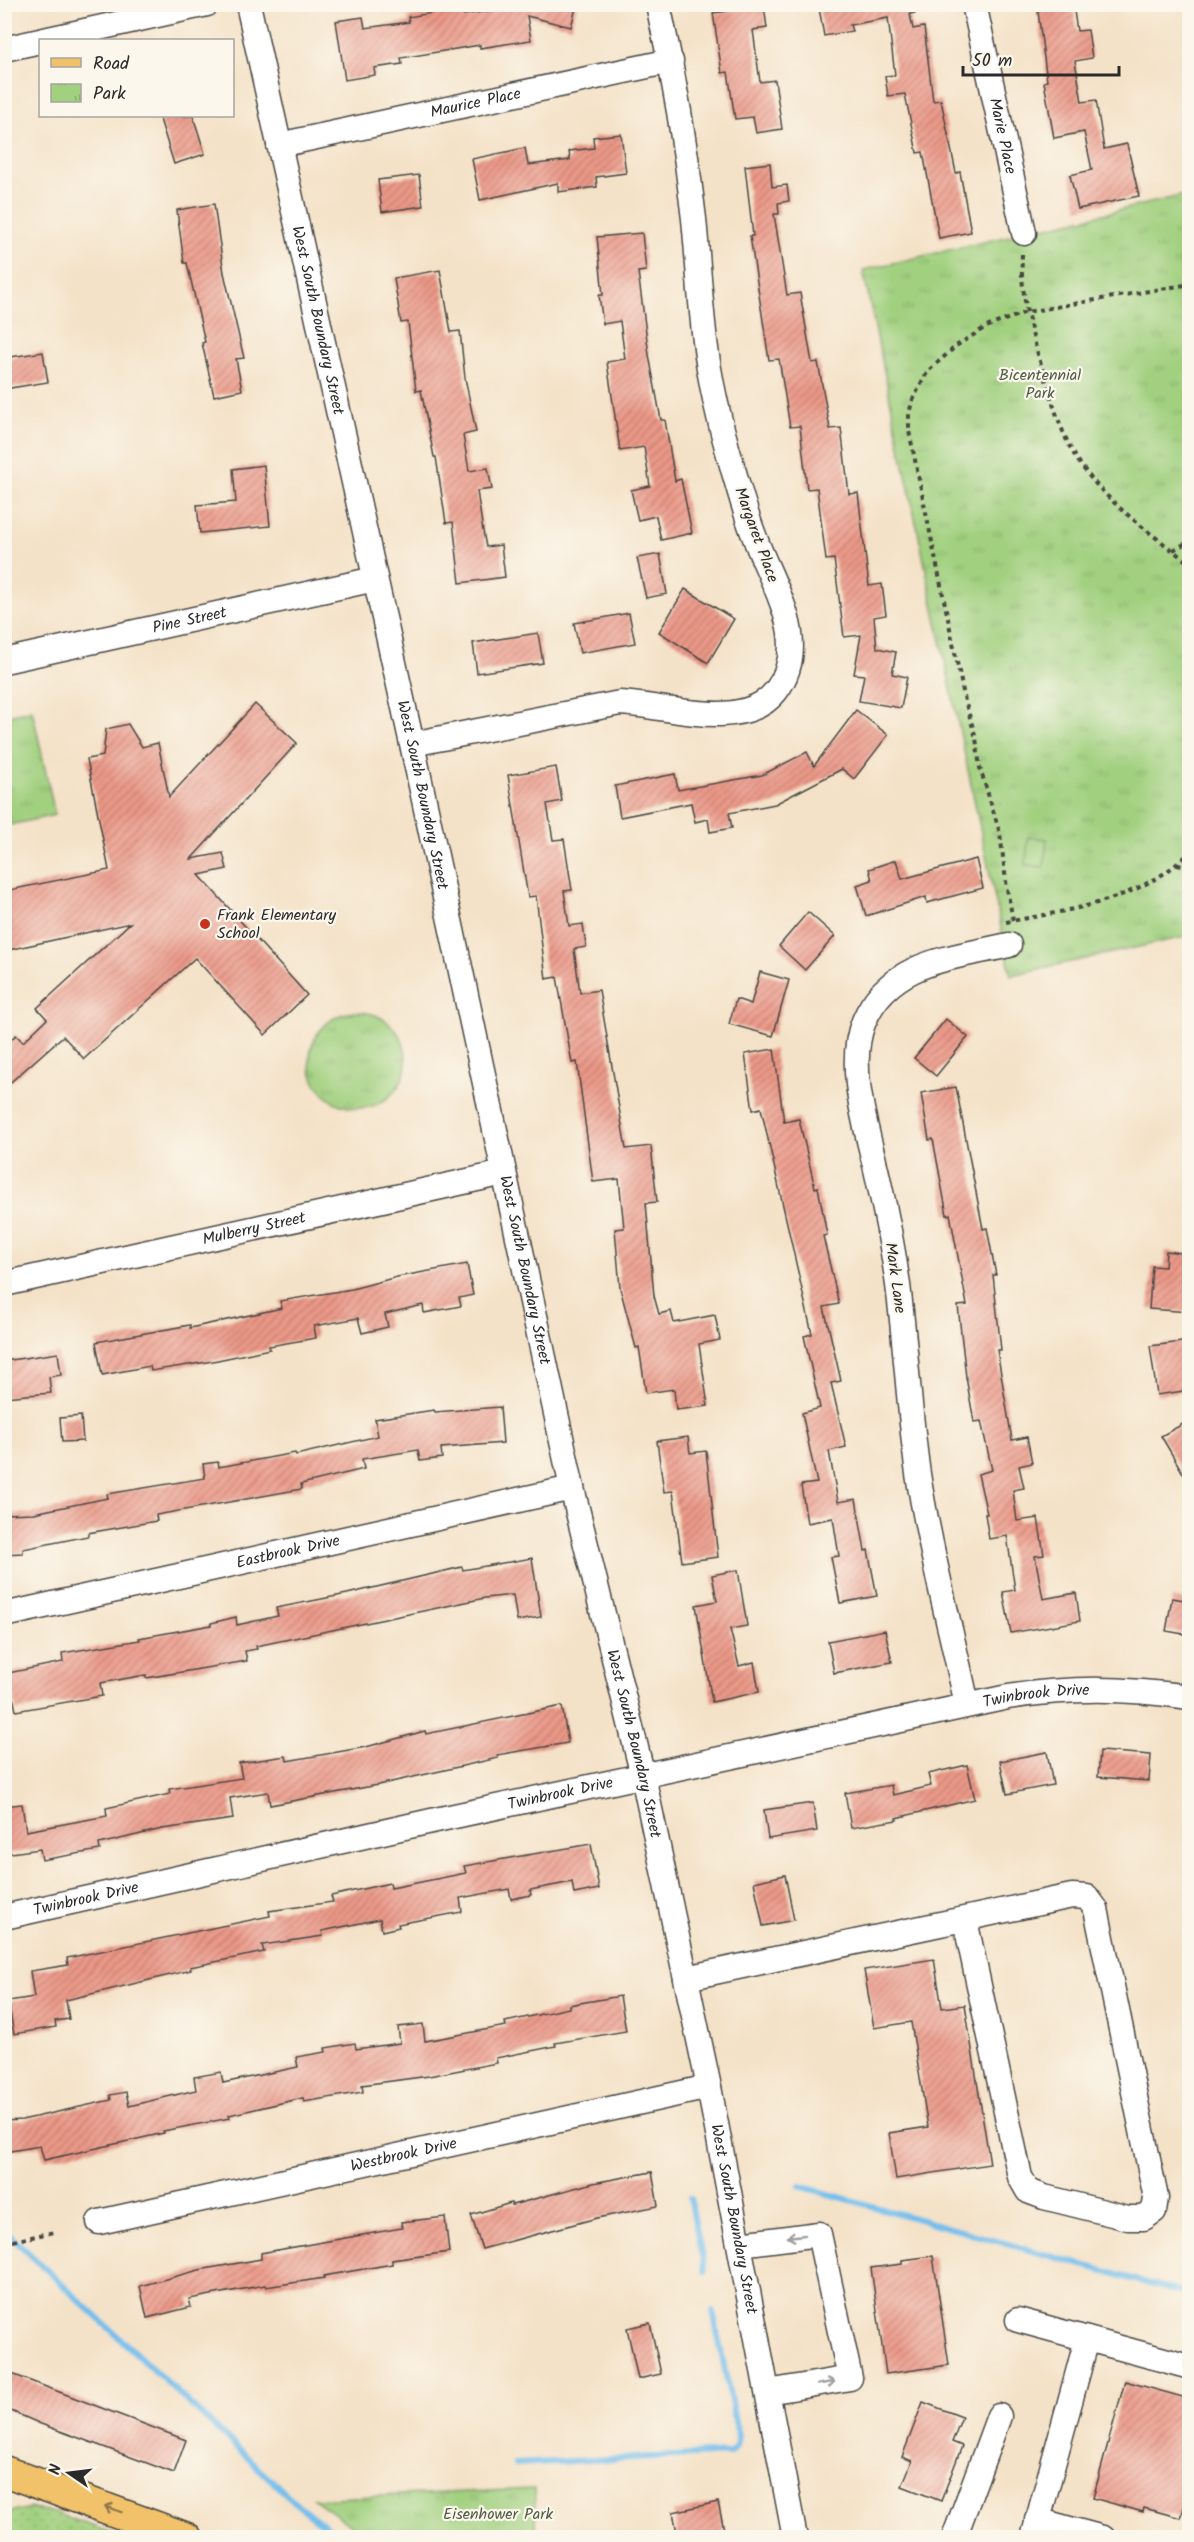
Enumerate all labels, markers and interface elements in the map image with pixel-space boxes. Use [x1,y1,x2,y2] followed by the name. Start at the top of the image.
[39,39,234,117] legend
[963,39,1119,77] scale bar
[972,47,1012,76] text: 50 m
[93,50,130,79] text: Road
[93,80,126,109] text: Park
[428,81,523,125] street label: Maurice Place
[982,95,1023,176] street label: Marie Place
[285,223,351,418] street label: West South Boundary Street
[999,363,1081,406] park label: Bicentennial Park
[727,484,785,586] street label: Margaret Place
[150,599,230,640] street label: Pine Street
[390,698,456,893] street label: West South Boundary Street
[217,903,337,946] place label: Frank Elementary School
[198,917,212,931] marker: Frank Elementary School
[493,1173,558,1368] street label: West South Boundary Street
[200,1205,309,1252] street label: Mulberry Street
[878,1241,912,1315] street label: Mark Lane
[234,1528,342,1575] street label: Eastbrook Drive
[600,1647,668,1841] street label: West South Boundary Street
[980,1677,1090,1715] street label: Twinbrook Drive
[505,1770,615,1817] street label: Twinbrook Drive
[31,1875,141,1923] street label: Twinbrook Drive
[704,2122,765,2317] street label: West South Boundary Street
[348,2131,459,2178] street label: Westbrook Drive
[786,2231,806,2242] one-way arrow
[816,2377,836,2388] one-way arrow
[39,2443,99,2503] north arrow
[43,2462,69,2478] text: N
[443,2502,554,2527] park label: Eisenhower Park
[104,2503,123,2514] one-way arrow

